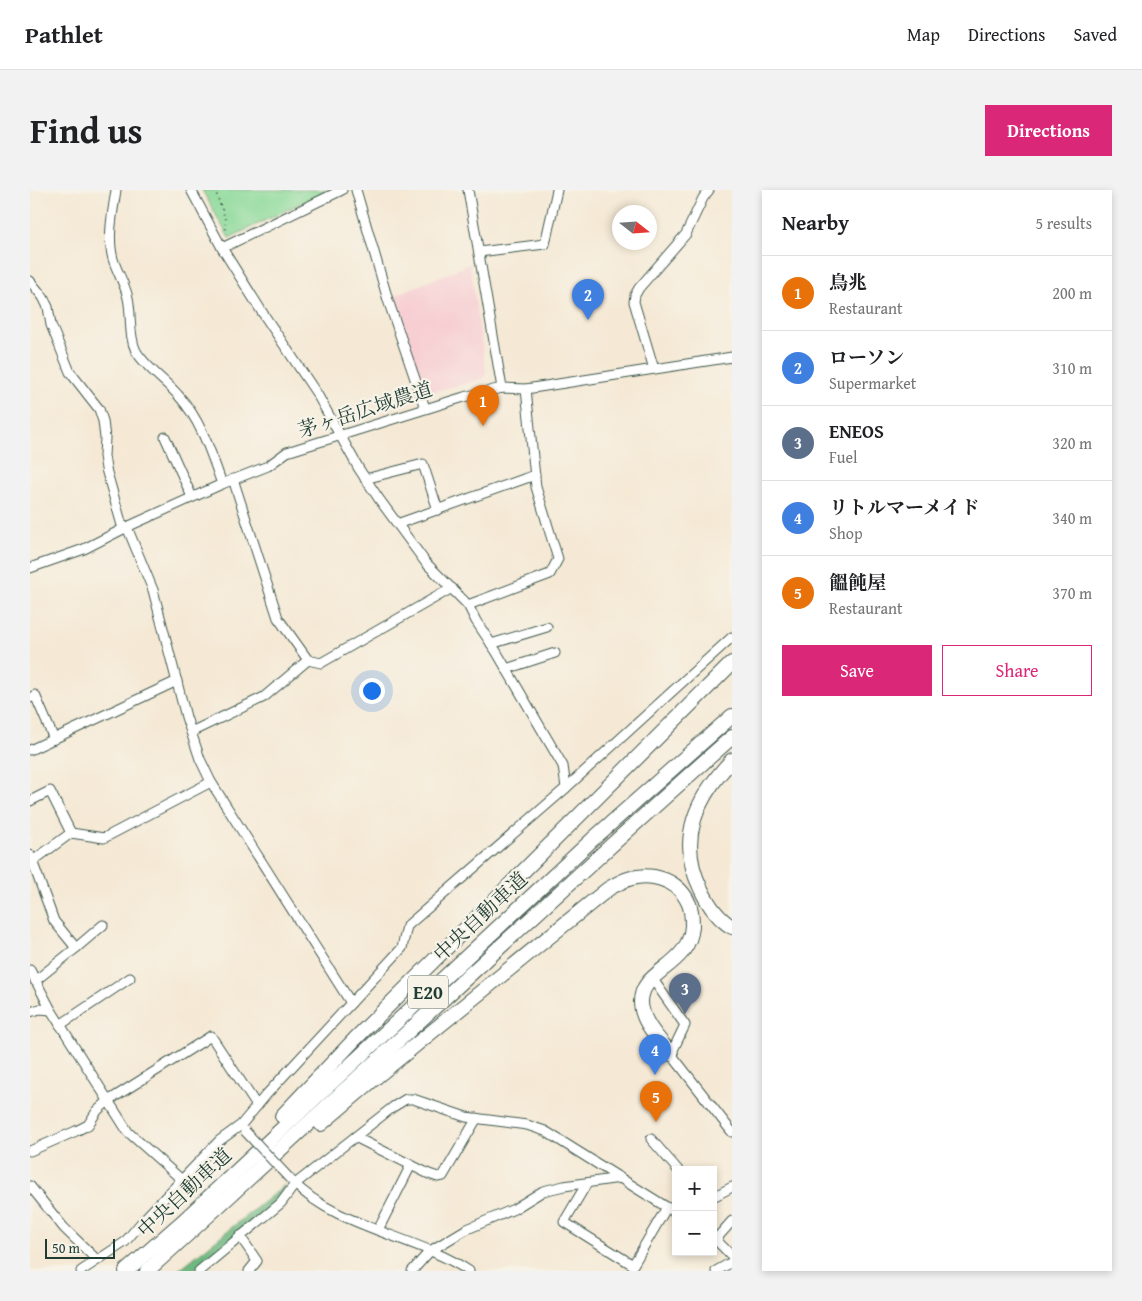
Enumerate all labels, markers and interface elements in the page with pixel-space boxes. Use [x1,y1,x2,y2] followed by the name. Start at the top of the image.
[25,17,103,52] text: Pathlet
[907,21,940,48] text: Map
[968,21,1045,48] text: Directions
[1073,21,1117,48] text: Saved
[30,105,143,156] text: Find us
[985,105,1112,156] button: Directions
[612,205,657,250] north arrow
[782,207,849,238] text: Nearby
[1035,211,1092,235] text: 5 results
[829,268,867,296] text: 鳥兆
[572,279,604,320] pin: 2
[794,281,802,305] text: 1
[1052,281,1092,305] text: 200 m
[829,296,903,320] text: Restaurant
[829,343,904,371] text: ローソン
[794,356,802,380] text: 2
[1052,356,1092,380] text: 310 m
[829,371,916,395] text: Supermarket
[294,374,436,444] street label: 茅ヶ岳広域農道
[467,385,499,426] pin: 1
[829,417,884,445] text: ENEOS
[794,431,802,455] text: 3
[1052,431,1092,455] text: 320 m
[829,445,857,469] text: Fuel
[829,493,980,521] text: リトルマーメイド
[794,506,802,530] text: 4
[1052,506,1092,530] text: 340 m
[829,521,863,545] text: Shop
[829,568,886,596] text: 饂飩屋
[794,581,802,605] text: 5
[1052,581,1092,605] text: 370 m
[829,596,903,620] text: Restaurant
[782,645,932,696] button: Save
[942,645,1092,696] button: Share
[359,678,385,704] your location
[426,864,534,968] street label: 中央自動車道
[669,973,701,1014] pin: 3
[408,976,448,1009] road number: E20
[639,1034,671,1075] pin: 4
[640,1081,672,1122] pin: 5
[130,1140,238,1244] street label: 中央自動車道
[672,1166,717,1256] map controls
[672,1166,717,1211] button: +
[672,1211,717,1256] button: −
[45,1236,115,1259] scale bar
[52,1238,80,1258] text: 50 m

